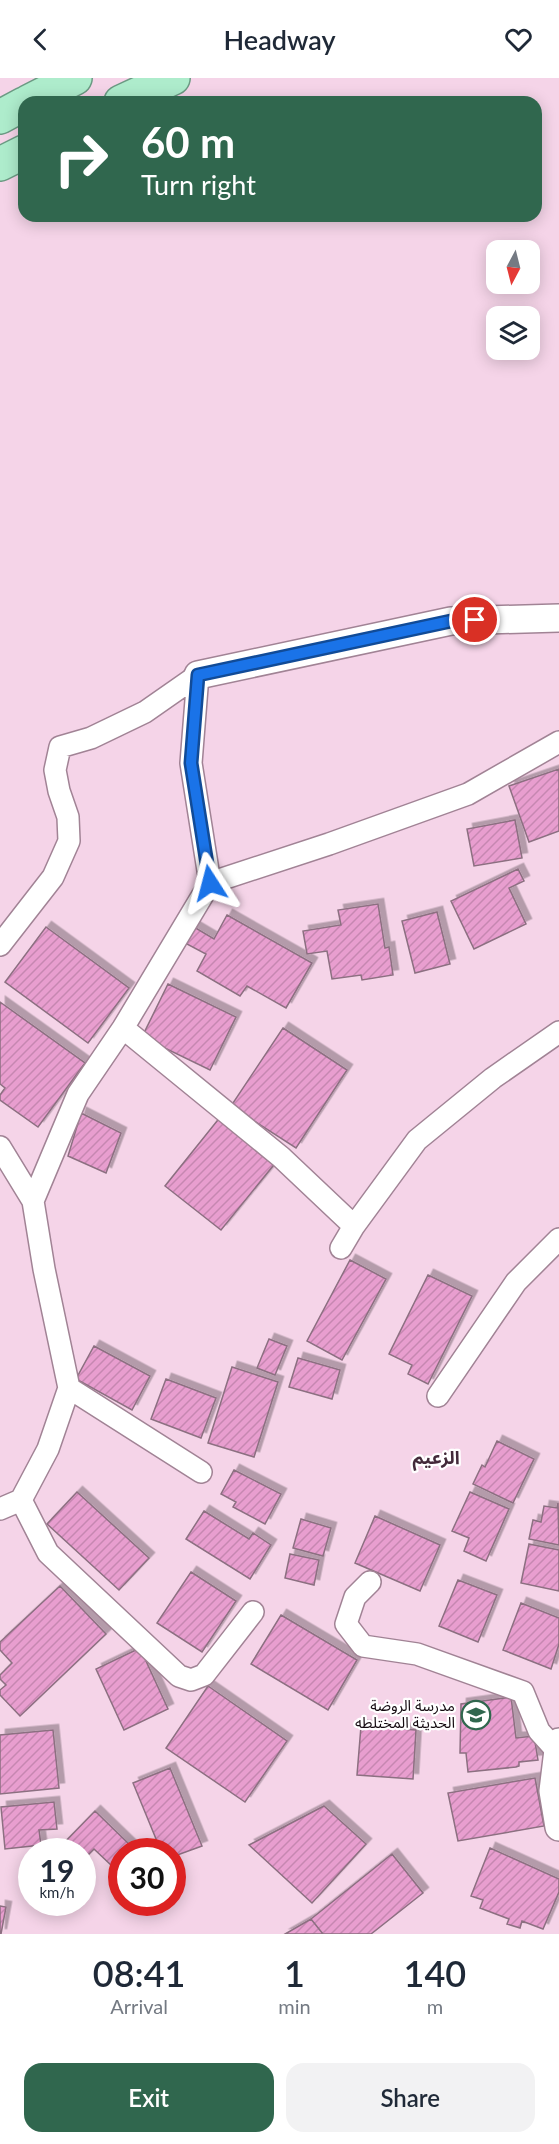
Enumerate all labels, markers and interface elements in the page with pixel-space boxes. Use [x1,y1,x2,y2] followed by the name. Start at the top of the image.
[24,23,57,56] icon: back
[223,23,336,56] text: Headway
[502,23,535,56] icon: heart
[141,117,235,167] text: 60 m
[42,120,120,198] icon: right
[141,168,256,201] text: Turn right
[486,240,540,294] north arrow
[486,240,540,360] map controls
[486,306,540,360] button: layers
[449,594,500,645] pin
[458,603,491,636] icon: arrive
[178,851,242,915] position arrow
[412,1446,460,1471] district label: الزعيم
[355,1696,455,1731] place label: مدرسة الروضة الحديثة المختلطه
[460,1699,492,1731] school or university icon: مدرسة الروضة الحديثة المختلطه
[108,1838,186,1916] speed limit sign: 30
[40,1852,74,1888] text: 19
[39,1883,75,1901] text: km/h
[93,1951,185,1995] text: 08:41
[284,1951,305,1995] text: 1
[404,1951,466,1995] text: 140
[110,1994,168,2018] text: Arrival
[278,1994,311,2018] text: min
[427,1994,443,2018] text: m
[24,2063,274,2132] button: Exit
[286,2063,535,2132] button: Share

